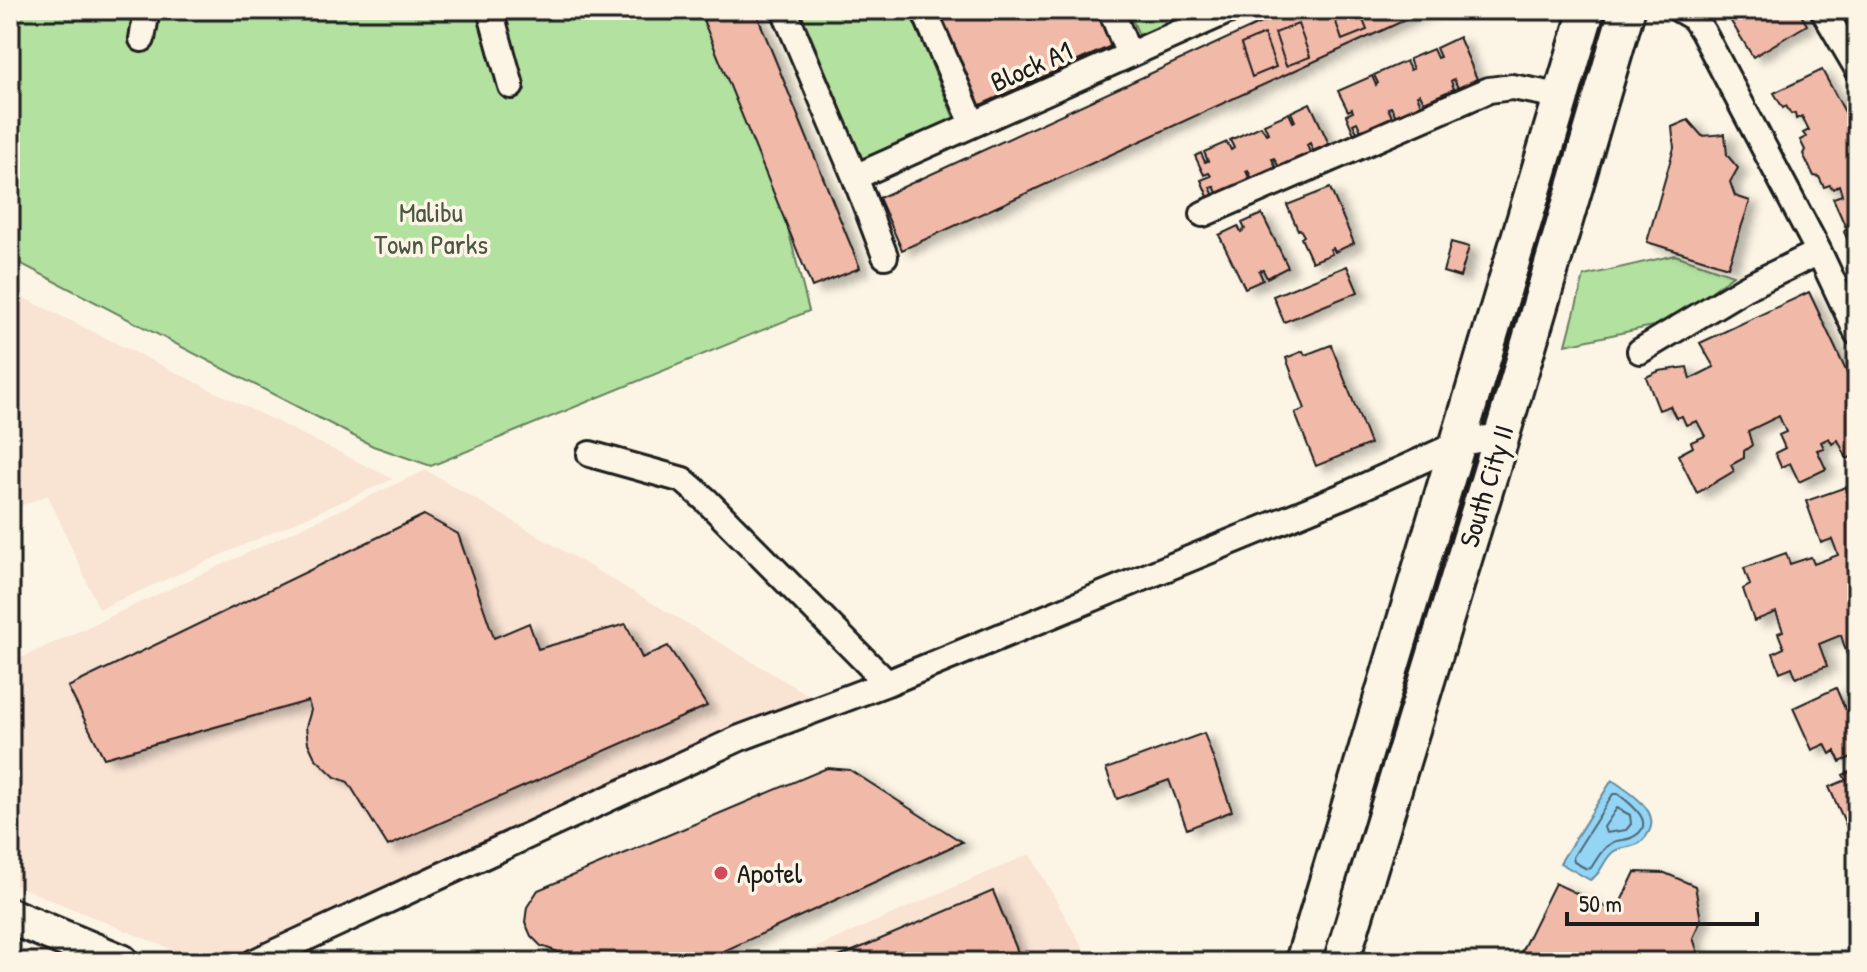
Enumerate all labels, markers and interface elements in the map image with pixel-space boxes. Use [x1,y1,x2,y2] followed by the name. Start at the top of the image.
[984,31,1078,101] street label: Block A1
[374,193,488,263] park label: Malibu Town Parks
[1449,420,1523,552] street label: South City II
[737,854,803,892] place label: Apotel
[712,864,730,882] marker: Apotel
[1567,876,1757,926] scale bar
[1579,887,1622,919] text: 50 m

